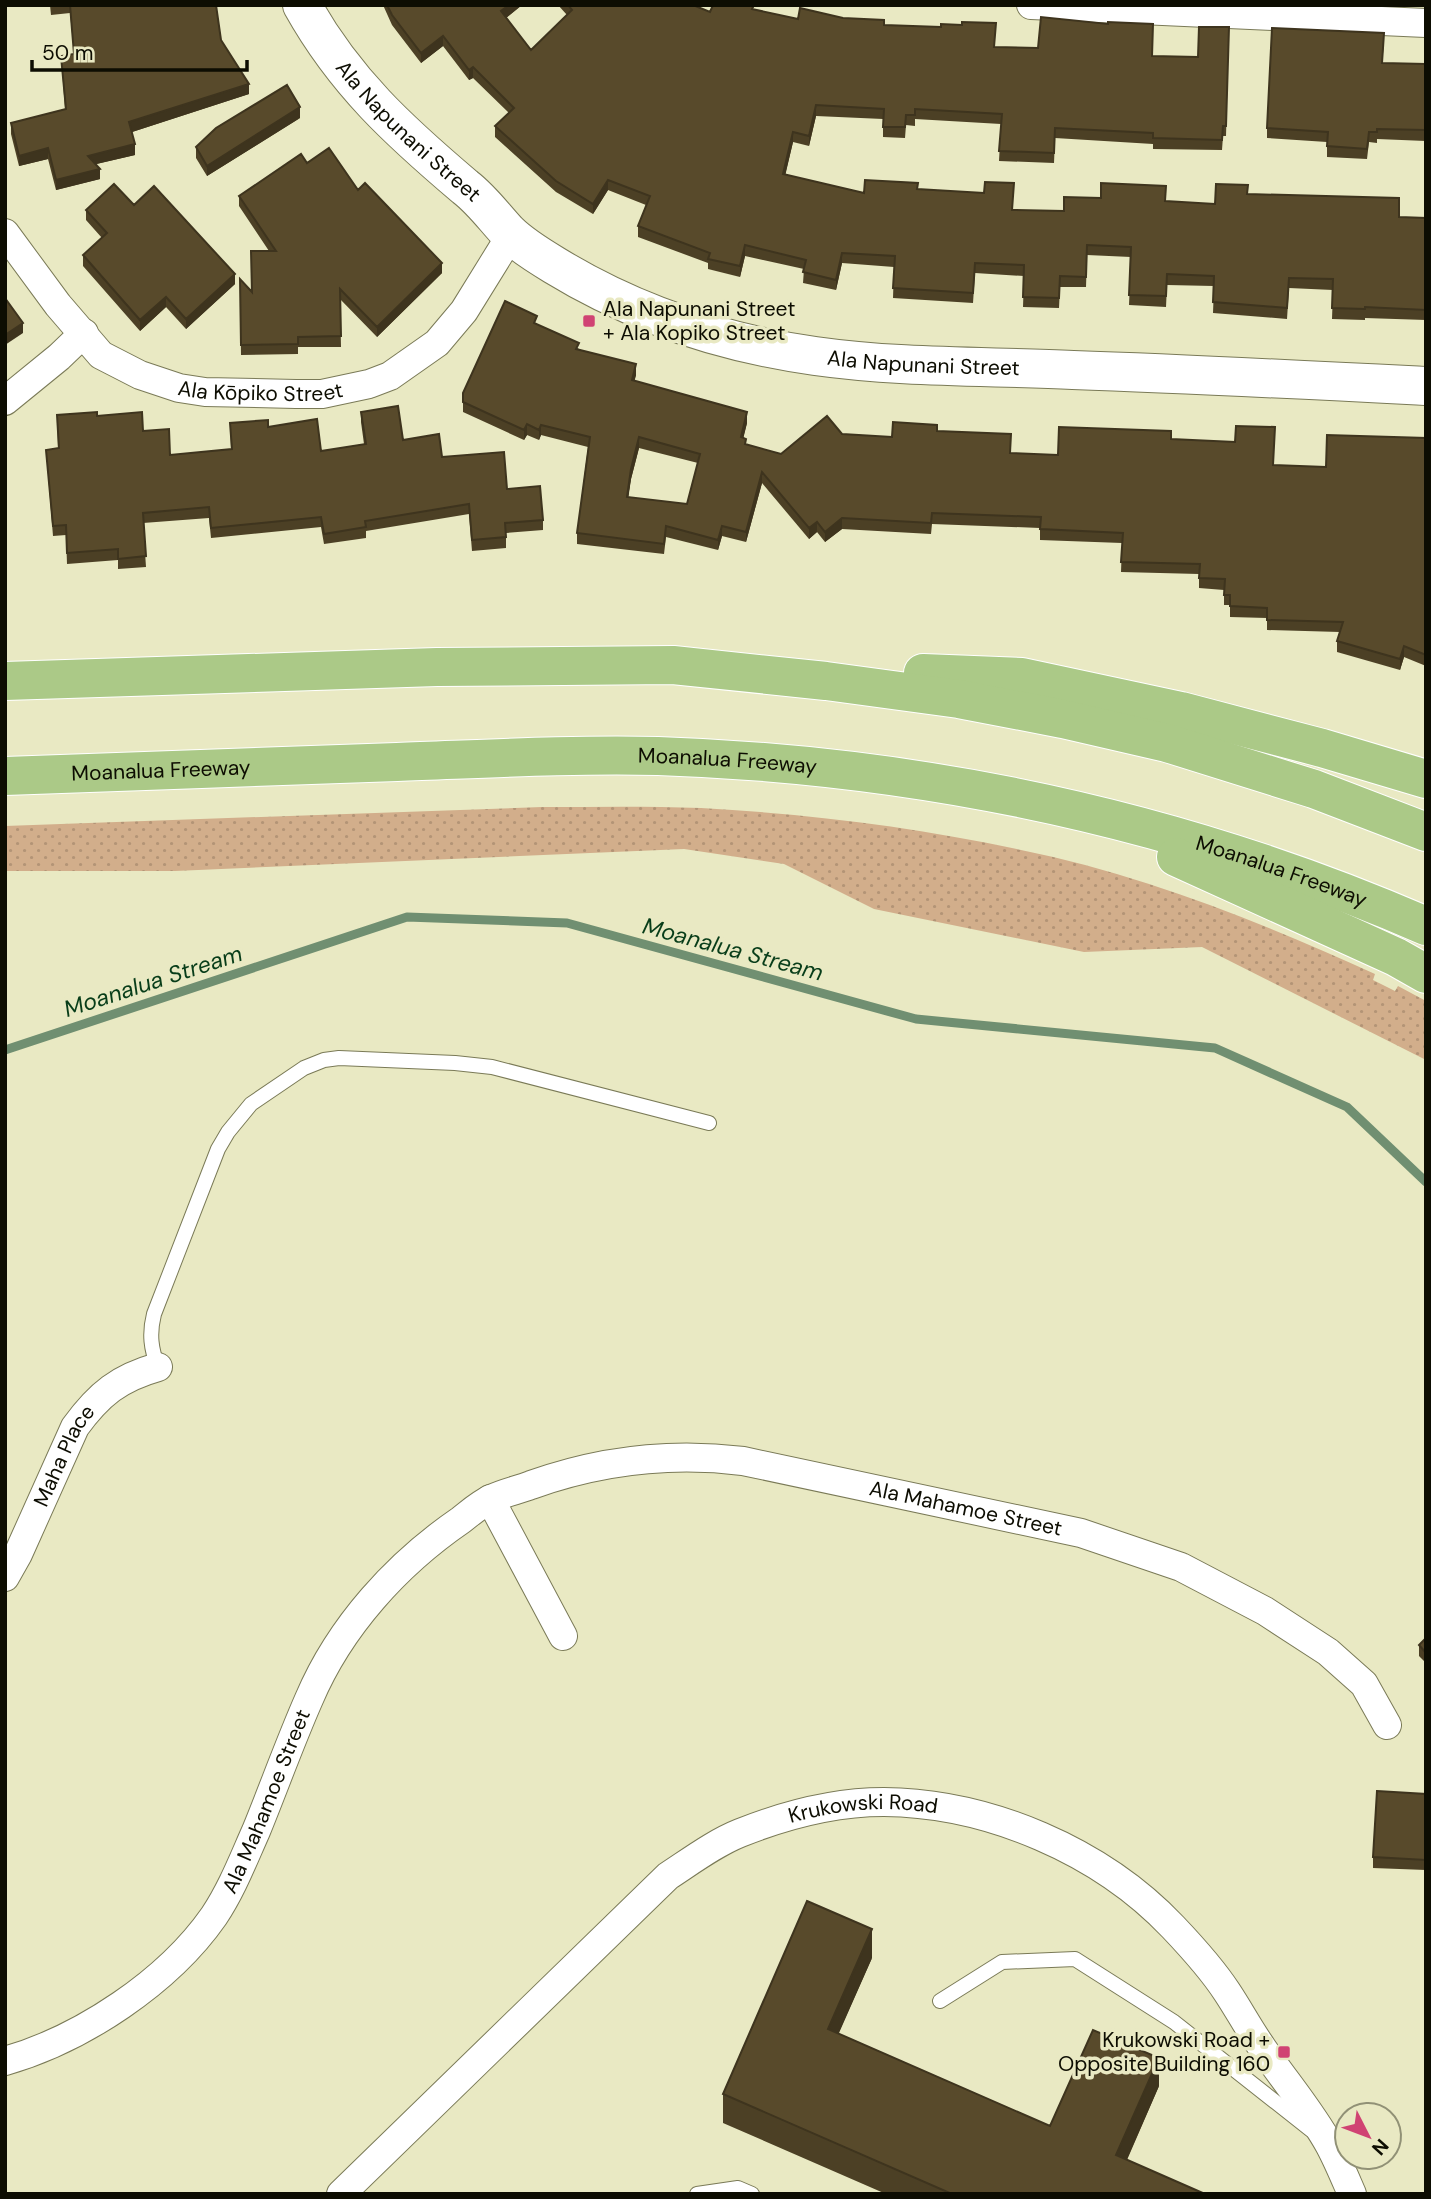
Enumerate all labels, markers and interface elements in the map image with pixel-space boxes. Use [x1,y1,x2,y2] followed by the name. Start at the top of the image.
[32,28,247,72] scale bar
[42,39,93,67] text: 50 m
[329,55,487,208] street label: Ala Napunani Street
[603,295,795,347] place label: Ala Napunani Street + Ala Kopiko Street
[581,313,597,329] marker: Ala Napunani Street + Ala Kopiko Street
[826,344,1020,382] street label: Ala Napunani Street
[176,374,345,408] street label: Ala Kōpiko Street
[638,742,819,781] street label: Moanalua Freeway
[71,753,251,788] street label: Moanalua Freeway
[1193,829,1371,914] street label: Moanalua Freeway
[639,910,827,988] water label: Moanalua Stream
[60,938,246,1024] water label: Moanalua Stream
[27,1399,101,1511] street label: Maha Place
[867,1474,1065,1543] street label: Ala Mahamoe Street
[216,1705,317,1898] street label: Ala Mahamoe Street
[785,1788,940,1830] street label: Krukowski Road
[1058,2026,1270,2078] place label: Krukowski Road + Opposite Building 160
[1276,2044,1292,2060] marker: Krukowski Road + Opposite Building 160
[1333,2101,1403,2171] north arrow
[1366,2134,1394,2161] text: N

